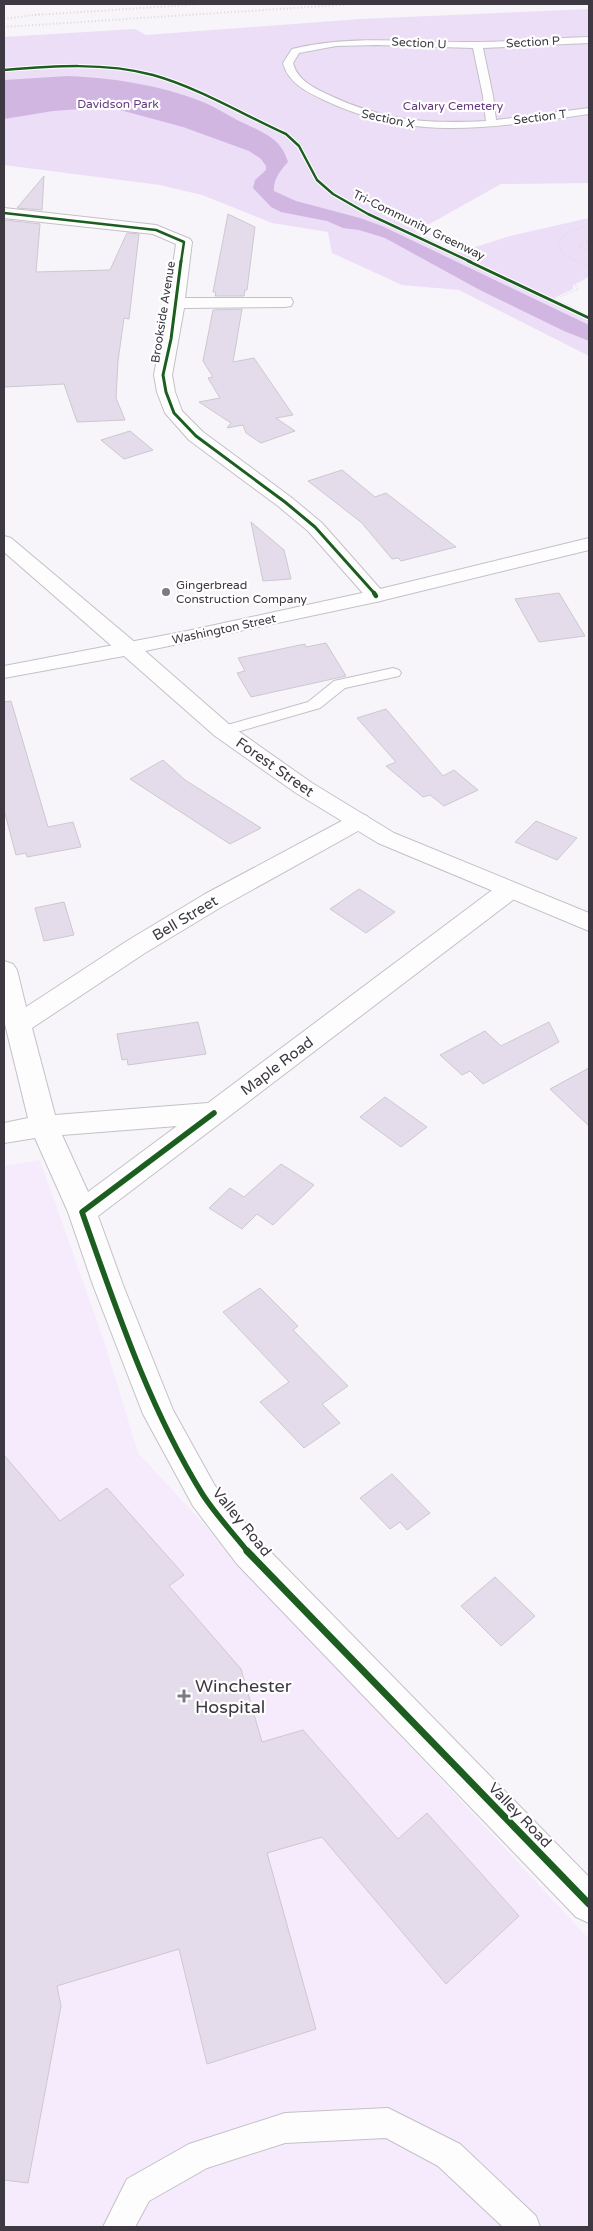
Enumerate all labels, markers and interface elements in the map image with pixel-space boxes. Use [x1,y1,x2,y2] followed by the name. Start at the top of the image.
[506,34,560,50] street label: Section P
[391,35,447,51] street label: Section U
[77,97,159,111] park label: Davidson Park
[403,99,504,113] park label: Calvary Cemetery
[360,107,416,131] street label: Section X
[513,107,568,127] street label: Section T
[351,187,488,263] street label: Tri-Community Greenway
[148,260,178,364] street label: Brookside Avenue
[176,578,308,606] place label: Gingerbread Construction Company
[160,586,172,598] marker: Gingerbread Construction Company
[171,611,278,647] street label: Washington Street
[232,733,318,801] street label: Forest Street
[149,891,221,945] street label: Bell Street
[237,1033,317,1099] street label: Maple Road
[209,1484,275,1560] street label: Valley Road
[195,1675,292,1718] place label: Winchester Hospital
[177,1689,191,1703] marker: Winchester Hospital
[485,1779,555,1851] street label: Valley Road

